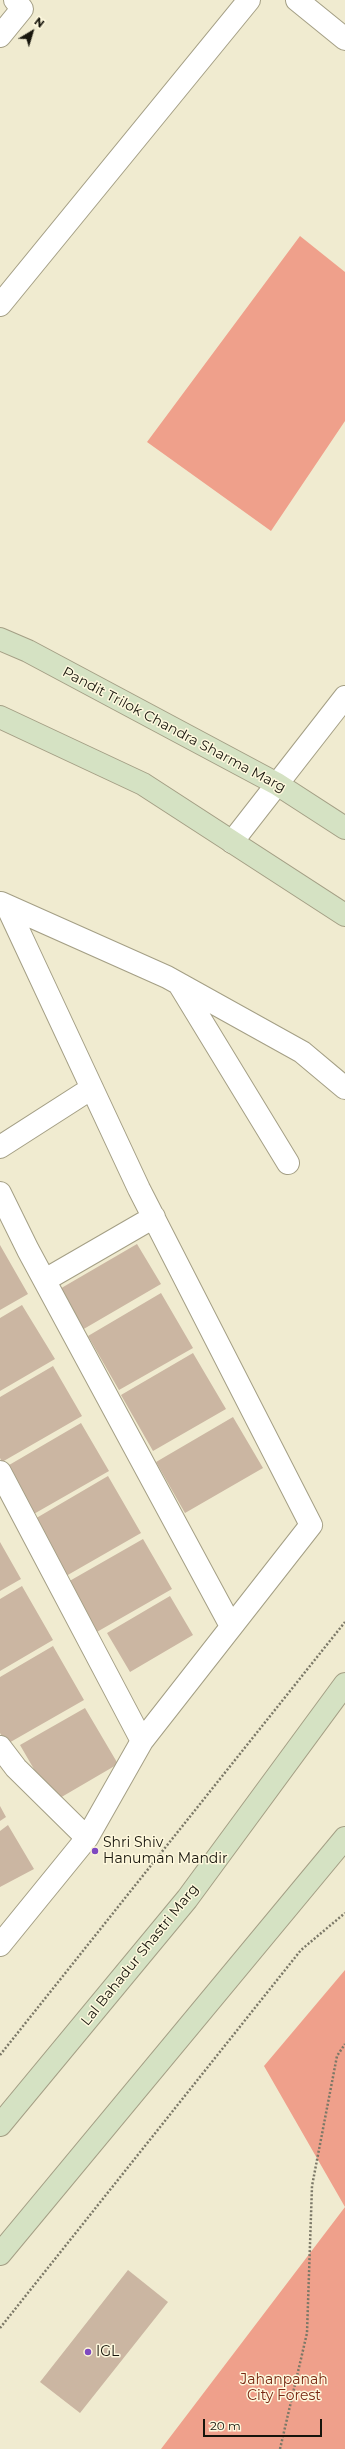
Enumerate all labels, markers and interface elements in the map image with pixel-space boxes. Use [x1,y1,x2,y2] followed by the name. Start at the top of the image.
[12,12,52,52] north arrow
[32,14,47,31] text: N
[59,664,289,796] street label: Pandit Trilok Chandra Sharma Marg
[103,1835,228,1868] place label: Shri Shiv Hanuman Mandir
[90,1846,100,1856] marker: Shri Shiv Hanuman Mandir
[78,1881,202,2029] street label: Lal Bahadur Shastri Marg
[96,2344,119,2360] place label: IGL
[83,2347,93,2357] marker: IGL
[240,2372,328,2404] park label: Jahanpanah City Forest
[205,2411,324,2437] scale bar
[210,2418,241,2433] text: 20 m

